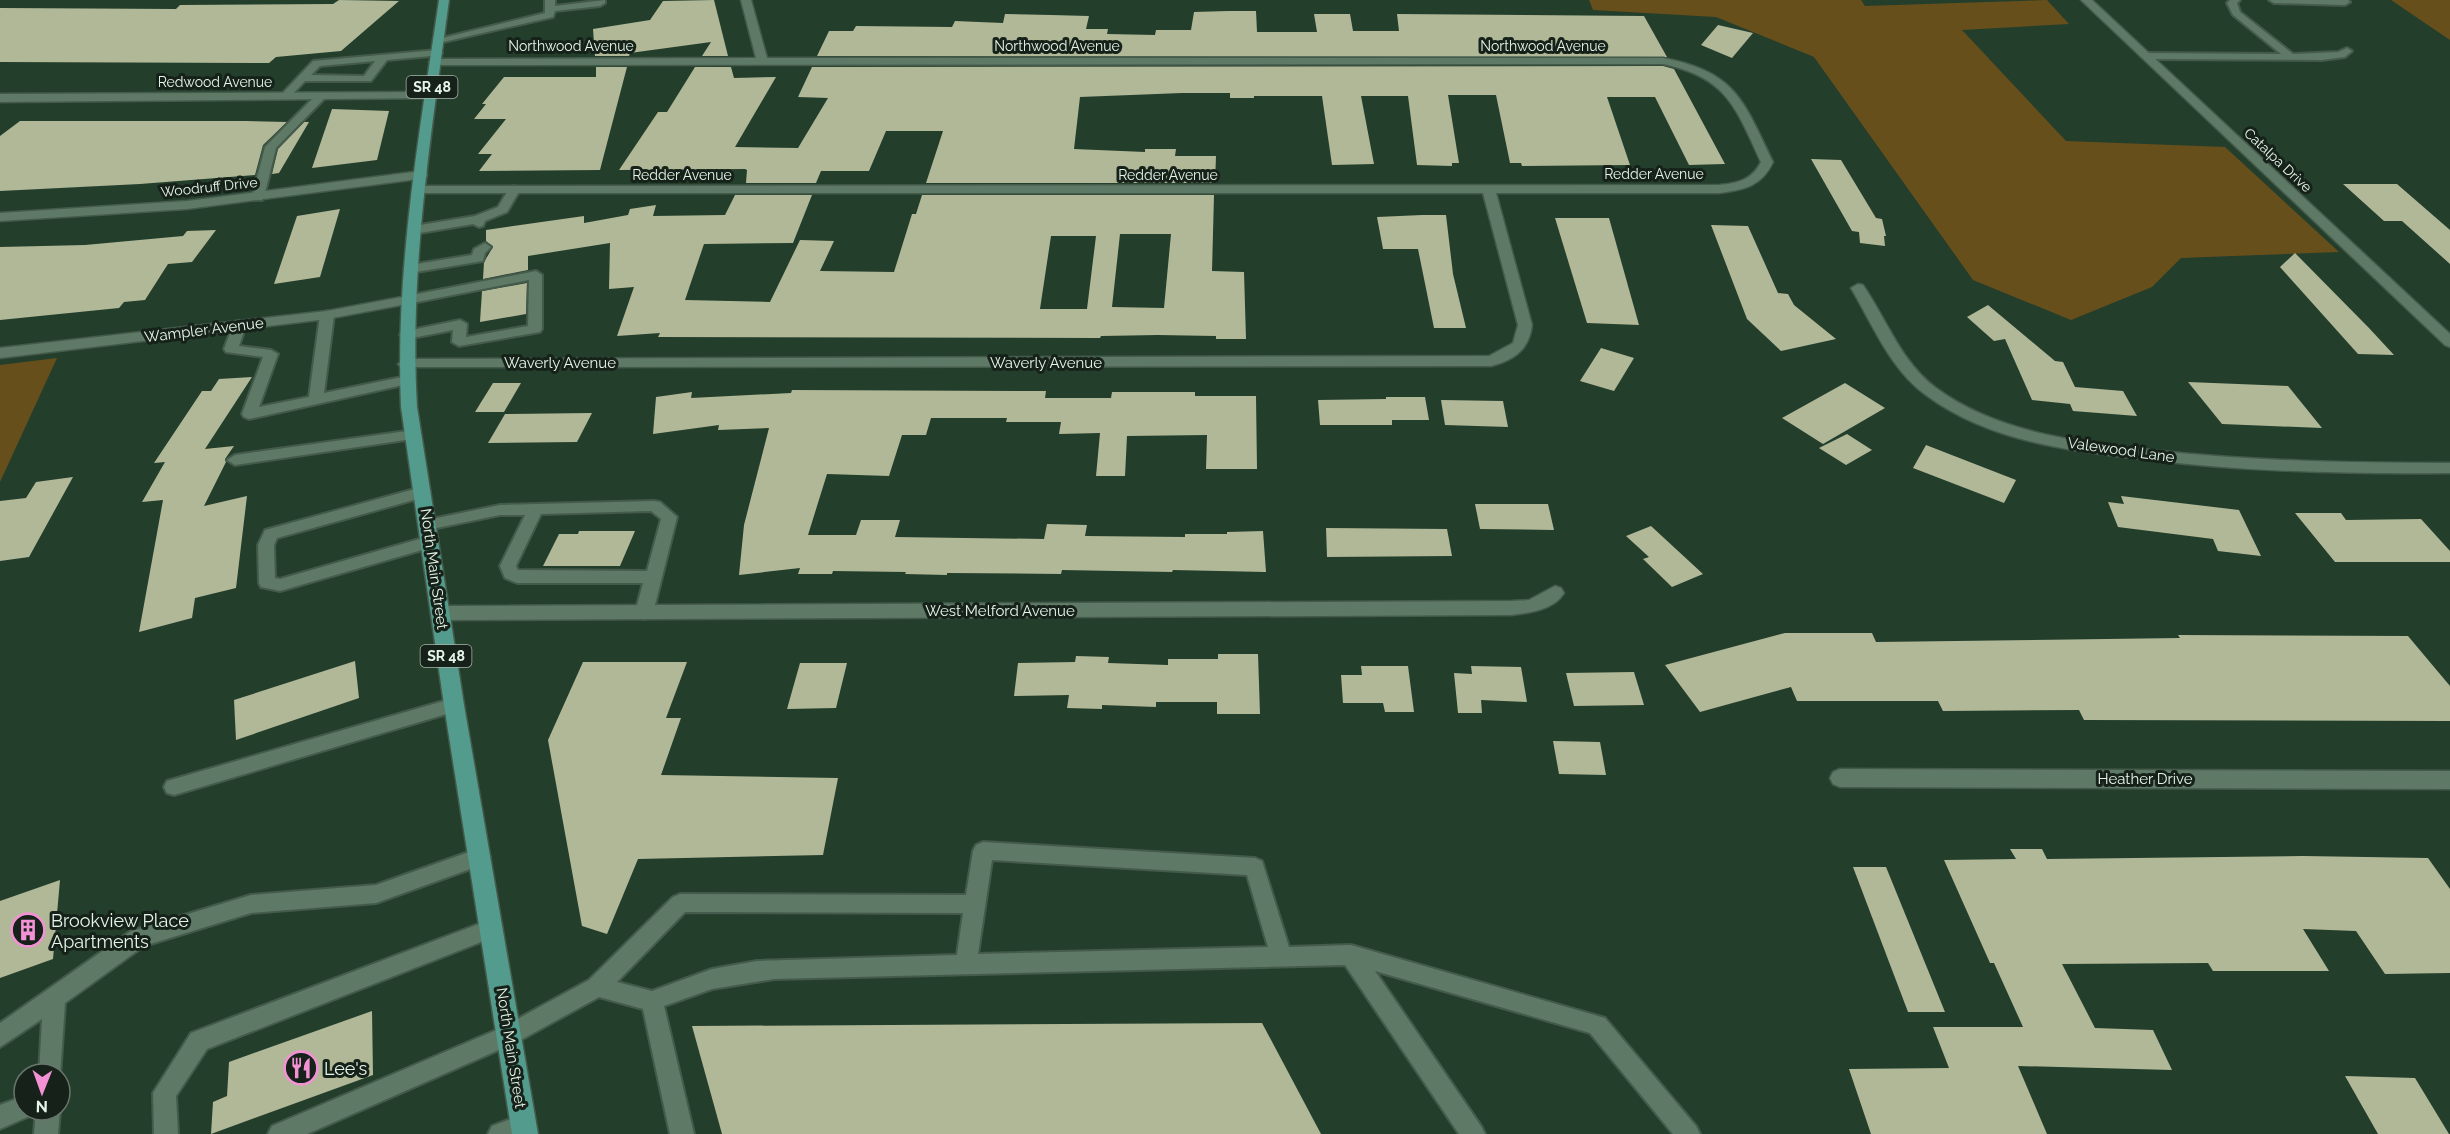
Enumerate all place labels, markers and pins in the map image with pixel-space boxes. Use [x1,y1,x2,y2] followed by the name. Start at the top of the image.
[51,910,189,952] place label: Brookview Place Apartments
[10,912,46,948] building icon: Brookview Place Apartments
[283,1050,319,1086] restaurant icon: Lee's
[324,1058,368,1079] place label: Lee's

